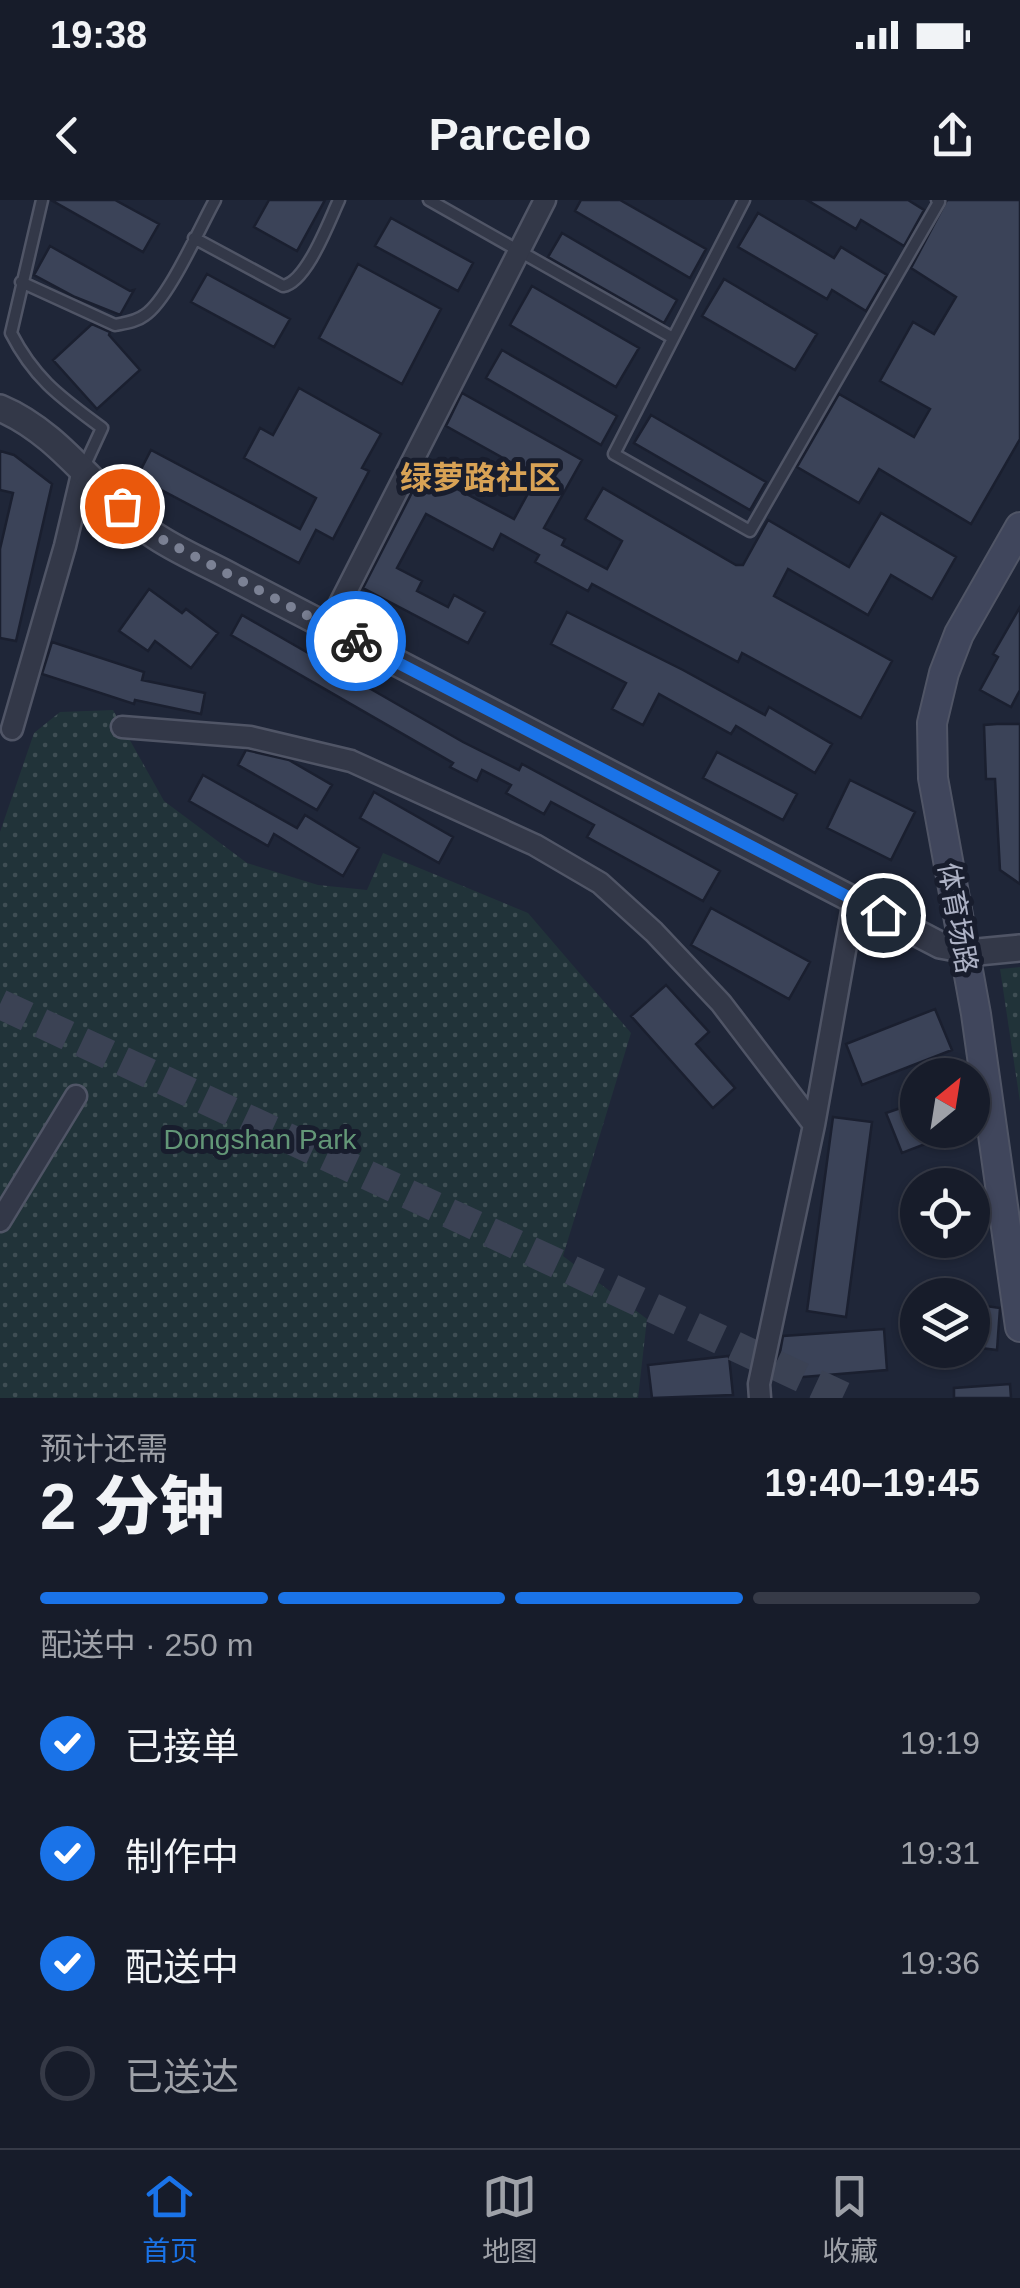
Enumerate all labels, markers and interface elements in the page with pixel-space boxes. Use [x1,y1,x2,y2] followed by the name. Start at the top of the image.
[50,14,147,56] text: 19:38
[40,108,95,163] icon: back
[925,108,980,163] icon: share
[429,109,591,160] text: Parcelo
[400,460,560,496] district label: 绿萝路社区
[80,464,165,549] pin
[95,479,150,534] icon: bag
[306,591,406,691] courier
[329,614,384,669] icon: bike
[933,860,982,976] street label: 体育场路
[841,873,926,958] pin
[856,888,911,943] icon: home
[900,1058,990,1148] north arrow
[900,1058,990,1368] map controls
[163,1124,357,1155] park label: Dongshan Park
[900,1168,990,1258] button: locate
[900,1278,990,1368] button: layers
[40,1431,168,1467] text: 预计还需
[764,1462,980,1504] text: 19:40–19:45
[40,1470,224,1543] text: 2 分钟
[40,1627,253,1663] text: 配送中 · 250 m
[40,1716,95,1771] icon: check
[900,1725,980,1761] text: 19:19
[125,1726,239,1768] text: 已接单
[40,1826,95,1881] icon: check
[900,1835,980,1871] text: 19:31
[125,1836,239,1878] text: 制作中
[40,1936,95,1991] icon: check
[900,1945,980,1981] text: 19:36
[125,1946,239,1988] text: 配送中
[125,2056,239,2098] text: 已送达
[142,2169,198,2269] tab: 首页
[482,2169,538,2269] tab: 地图
[822,2169,878,2269] tab: 收藏

